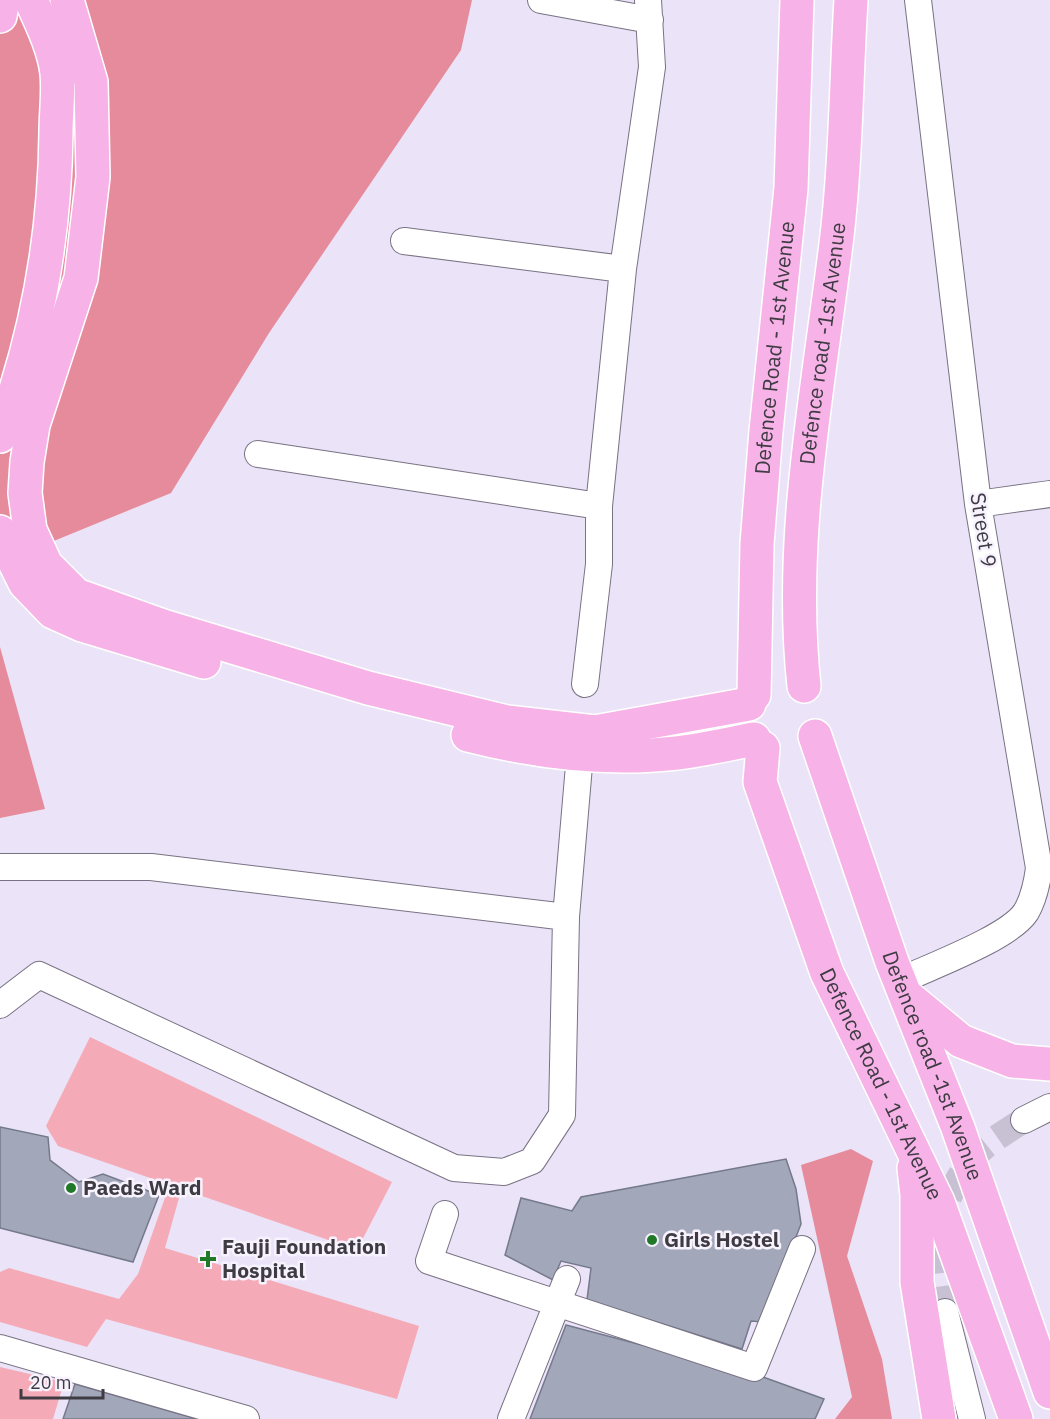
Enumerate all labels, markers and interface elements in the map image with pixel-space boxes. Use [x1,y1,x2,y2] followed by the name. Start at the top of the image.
[748,220,801,476] street label: Defence Road - 1st Avenue
[792,221,851,466] street label: Defence road -1st Avenue
[964,491,1004,569] street label: Street 9
[876,947,990,1184] street label: Defence road -1st Avenue
[814,963,950,1204] street label: Defence Road - 1st Avenue
[83,1173,201,1201] place label: Paeds Ward
[64,1181,78,1195] marker: Paeds Ward
[664,1225,779,1253] place label: Girls Hostel
[222,1232,386,1284] place label: Fauji Foundation Hospital
[645,1233,659,1247] marker: Girls Hostel
[199,1250,217,1268] marker: Fauji Foundation Hospital
[21,1362,104,1400] scale bar
[30,1371,72,1394] text: 20 m

